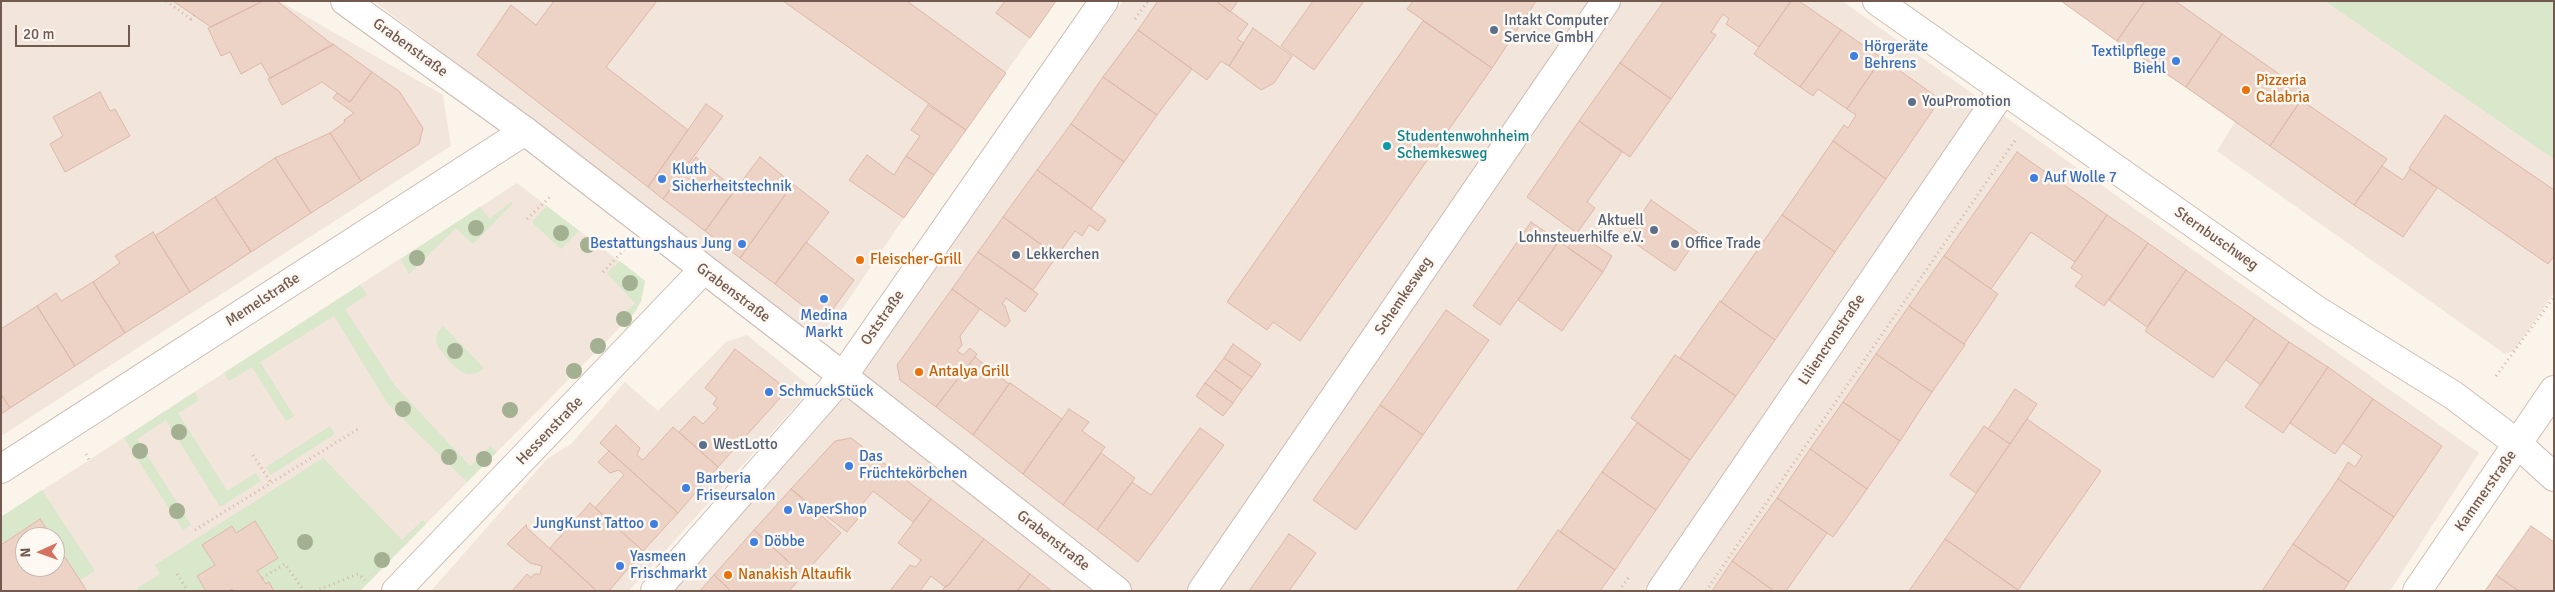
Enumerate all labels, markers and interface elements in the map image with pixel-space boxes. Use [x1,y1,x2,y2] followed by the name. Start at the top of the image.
[1504,12,1609,47] place label: Intakt Computer Service GmbH
[18,15,132,47] scale bar
[369,15,451,81] street label: Grabenstraße
[1488,24,1500,36] marker: Intakt Computer Service GmbH
[23,25,54,43] text: 20 m
[1864,38,1928,73] place label: Hörgeräte Behrens
[2092,43,2166,78] place label: Textilpflege Biehl
[1848,50,1860,62] marker: Hörgeräte Behrens
[2170,55,2182,67] marker: Textilpflege Biehl
[2256,72,2310,107] place label: Pizzeria Calabria
[2240,84,2252,96] marker: Pizzeria Calabria
[1922,93,2011,111] place label: YouPromotion
[1906,96,1918,108] marker: YouPromotion
[1397,128,1529,163] place label: Studentenwohnheim Schemkesweg
[1381,140,1393,152] marker: Studentenwohnheim Schemkesweg
[672,161,792,196] place label: Kluth Sicherheitstechnik
[2044,169,2117,187] place label: Auf Wolle 7
[2028,172,2040,184] marker: Auf Wolle 7
[656,173,668,185] marker: Kluth Sicherheitstechnik
[2171,203,2261,275] street label: Sternbuschweg
[1518,212,1644,247] place label: Aktuell Lohnsteuerhilfe e.V.
[1648,224,1660,236] marker: Aktuell Lohnsteuerhilfe e.V.
[590,235,732,253] place label: Bestattungshaus Jung
[1685,235,1761,253] place label: Office Trade
[736,238,748,250] marker: Bestattungshaus Jung
[1669,238,1681,250] marker: Office Trade
[1026,246,1099,264] place label: Lekkerchen
[1010,249,1022,261] marker: Lekkerchen
[870,251,962,269] place label: Fleischer-Grill
[1371,253,1437,339] street label: Schemkesweg
[854,254,866,266] marker: Fleischer-Grill
[692,259,774,327] street label: Grabenstraße
[222,269,304,331] street label: Memelstraße
[857,287,909,349] street label: Oststraße
[1795,291,1869,389] street label: Liliencronstraße
[818,293,830,305] marker: Medina Markt
[800,307,848,342] place label: Medina Markt
[929,363,1009,381] place label: Antalya Grill
[913,366,925,378] marker: Antalya Grill
[779,383,874,401] place label: SchmuckStück
[763,386,775,398] marker: SchmuckStück
[513,393,587,469] street label: Hessenstraße
[713,436,778,454] place label: WestLotto
[697,439,709,451] marker: WestLotto
[2451,447,2521,535] street label: Kammerstraße
[859,448,967,483] place label: Das Früchtekörbchen
[843,460,855,472] marker: Das Früchtekörbchen
[696,470,776,505] place label: Barberia Friseursalon
[680,482,692,494] marker: Barberia Friseursalon
[798,501,867,519] place label: VaperShop
[782,504,794,516] marker: VaperShop
[1013,507,1093,575] street label: Grabenstraße
[533,515,644,533] place label: JungKunst Tattoo
[648,518,660,530] marker: JungKunst Tattoo
[15,527,65,577] north arrow
[764,533,805,551] place label: Döbbe
[748,536,760,548] marker: Döbbe
[17,547,34,558] text: N
[630,548,707,583] place label: Yasmeen Frischmarkt
[614,560,626,572] marker: Yasmeen Frischmarkt
[738,566,852,584] place label: Nanakish Altaufik
[722,569,734,581] marker: Nanakish Altaufik

